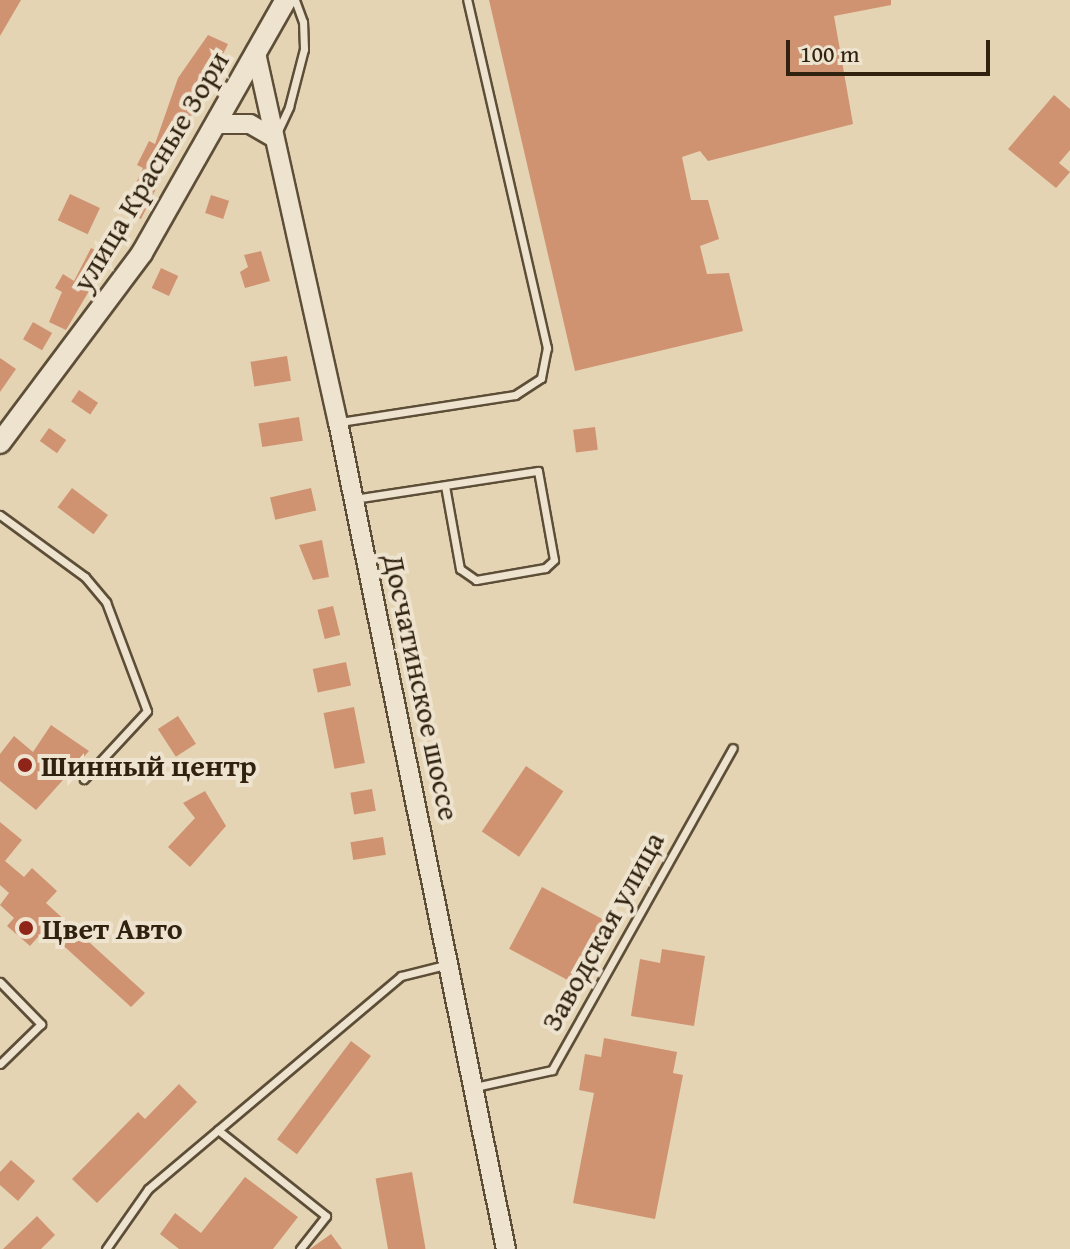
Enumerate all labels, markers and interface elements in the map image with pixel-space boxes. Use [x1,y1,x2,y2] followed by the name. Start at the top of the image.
[790,24,994,74] scale bar
[800,36,860,71] text: 100 m
[64,44,236,298] street label: улица Красные Зори
[376,550,468,824] street label: Досчатинское шоссе
[41,747,257,783] place label: Шинный центр
[16,756,34,774] marker: Шинный центр
[532,825,672,1037] street label: Заводская улица
[42,910,183,946] place label: Цвет Авто
[17,919,35,937] marker: Цвет Авто

